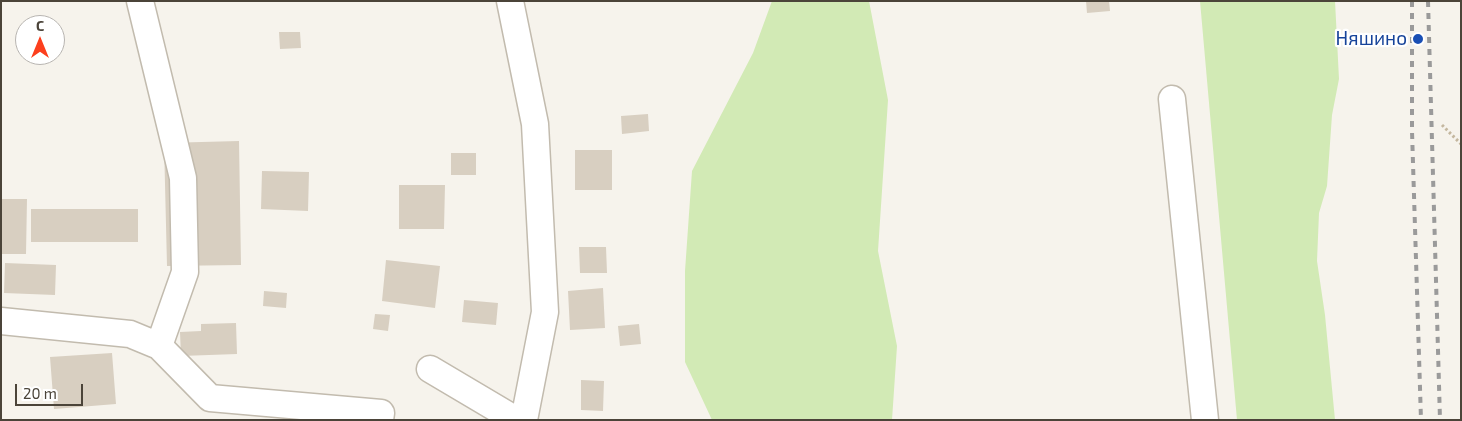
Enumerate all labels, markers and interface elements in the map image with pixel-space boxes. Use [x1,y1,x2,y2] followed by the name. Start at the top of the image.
[15,15,65,65] north arrow
[36,17,44,34] text: С
[1336,28,1407,50] place label: Няшино
[1411,32,1425,46] marker: Няшино
[18,374,85,406] scale bar
[23,384,57,402] text: 20 m

